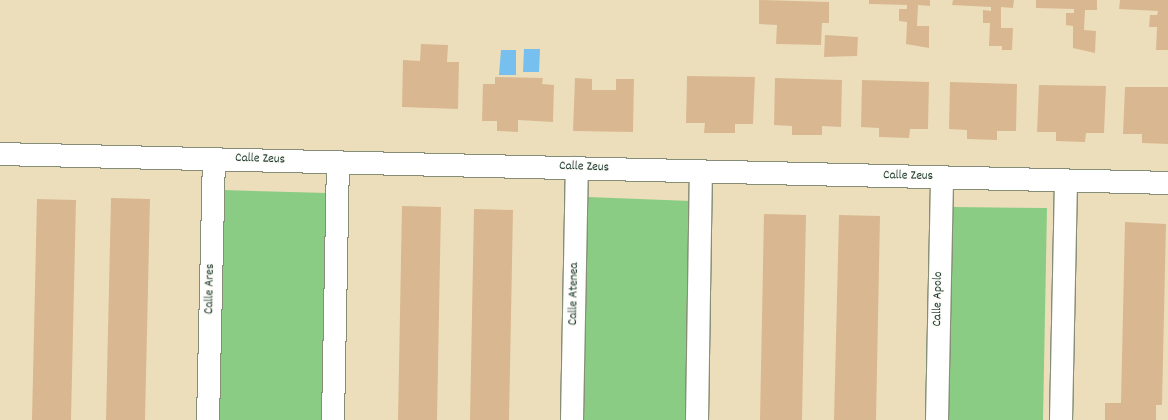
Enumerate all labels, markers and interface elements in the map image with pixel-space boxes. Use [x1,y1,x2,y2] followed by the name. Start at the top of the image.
[235,151,285,169] street label: Calle Zeus
[559,159,609,177] street label: Calle Zeus
[883,169,933,185] street label: Calle Zeus
[567,262,583,326] street label: Calle Atenea
[203,264,219,314] street label: Calle Ares
[931,271,947,327] street label: Calle Apolo

